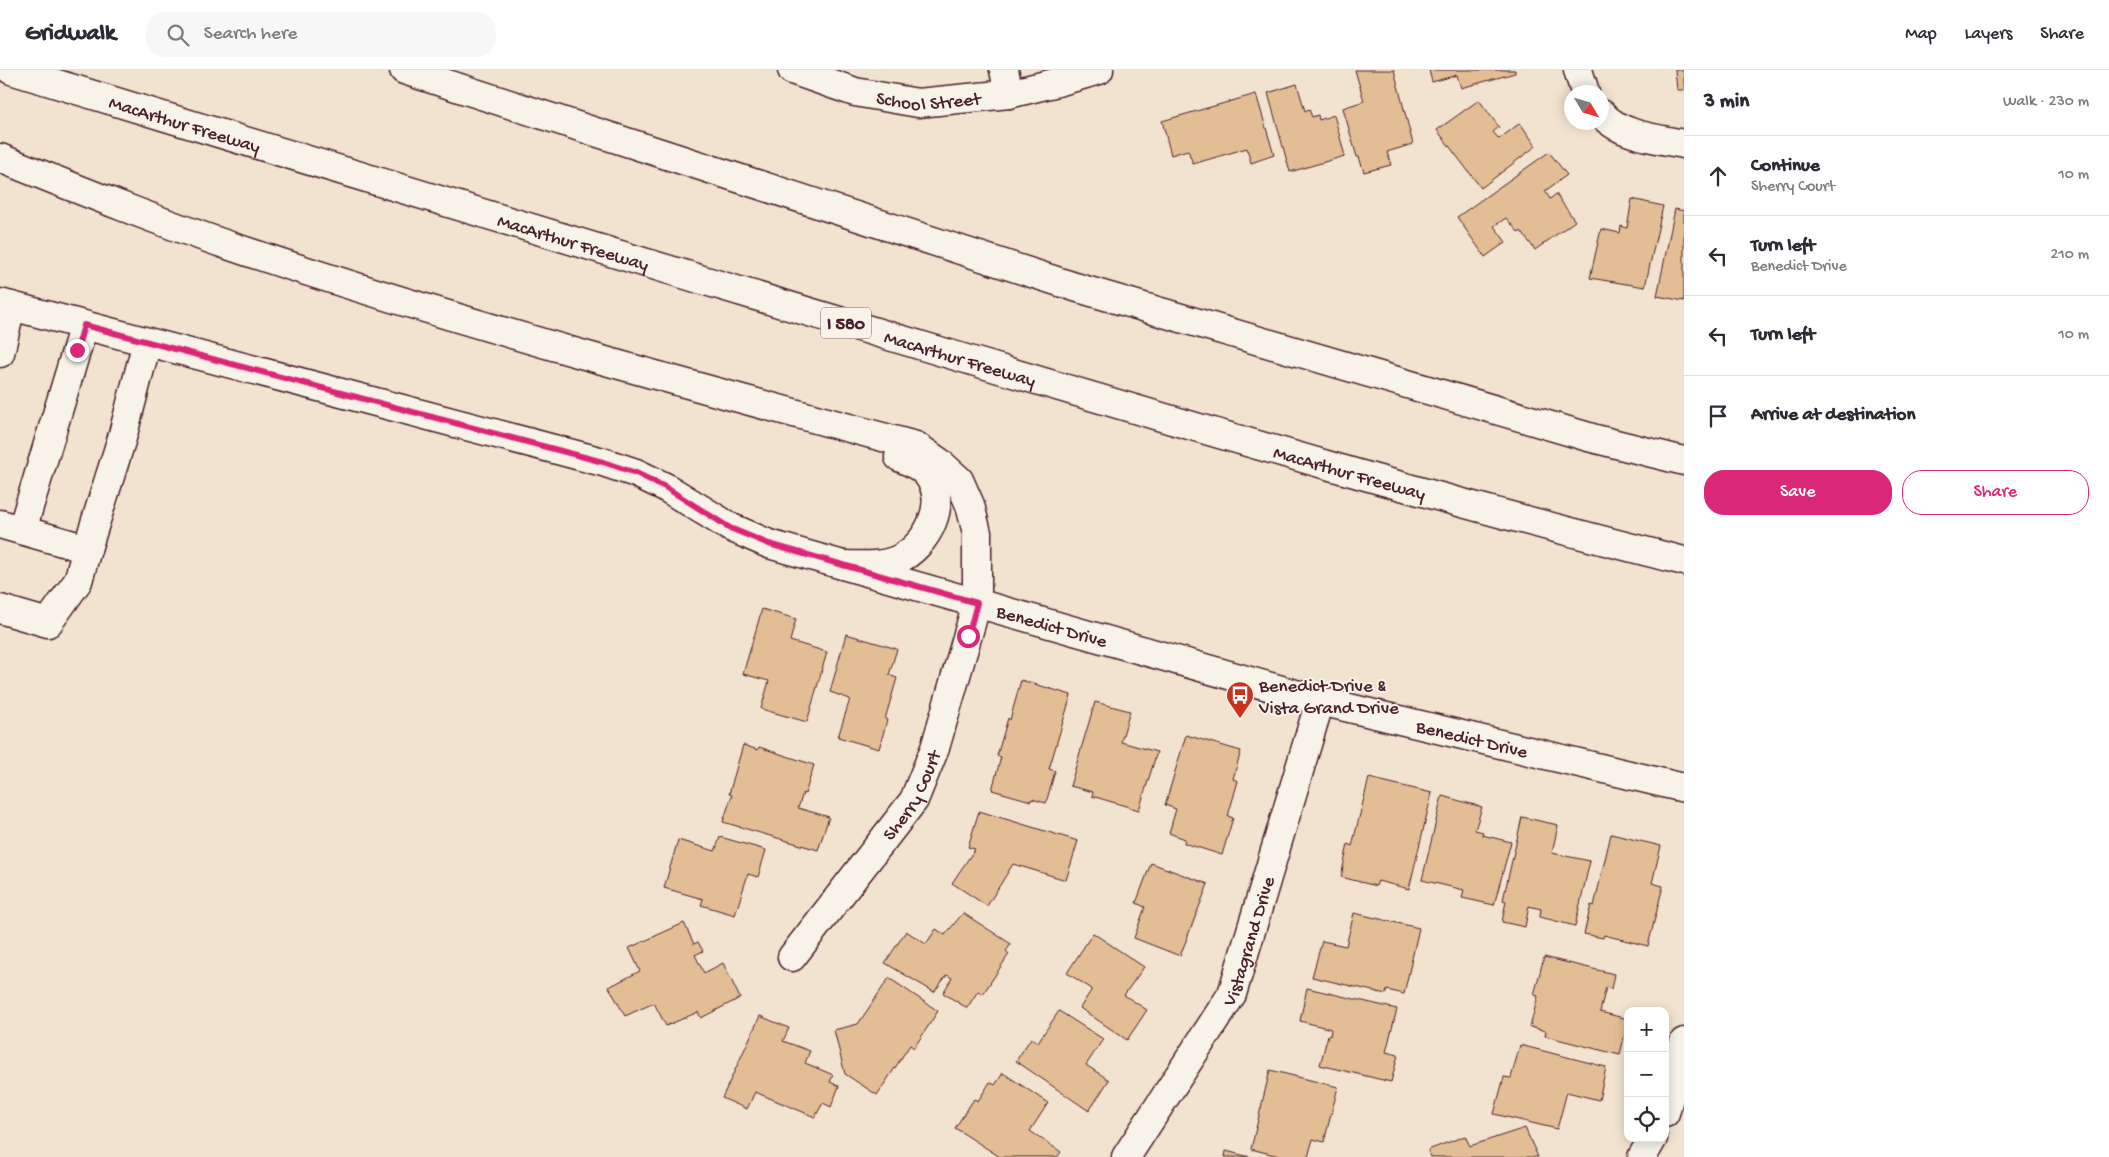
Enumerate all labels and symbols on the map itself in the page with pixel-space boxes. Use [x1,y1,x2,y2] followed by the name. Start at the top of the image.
[1564,85,1609,130] north arrow
[874,88,984,118] street label: School Street
[106,93,263,160] street label: MacArthur Freeway
[494,211,652,278] street label: MacArthur Freeway
[821,308,871,338] road number: I 580
[881,327,1039,394] street label: MacArthur Freeway
[66,339,89,362] route end
[1270,442,1428,507] street label: MacArthur Freeway
[992,601,1109,655] street label: Benedict Drive
[957,625,980,648] route start
[1258,676,1399,721] place label: Benedict Drive & Vista Grand Drive
[1225,680,1255,719] bus stop icon: Benedict Drive & Vista Grand Drive
[1413,716,1530,765] street label: Benedict Drive
[879,746,949,846] street label: Sherry Court
[1218,874,1282,1013] street label: Vistagrand Drive

